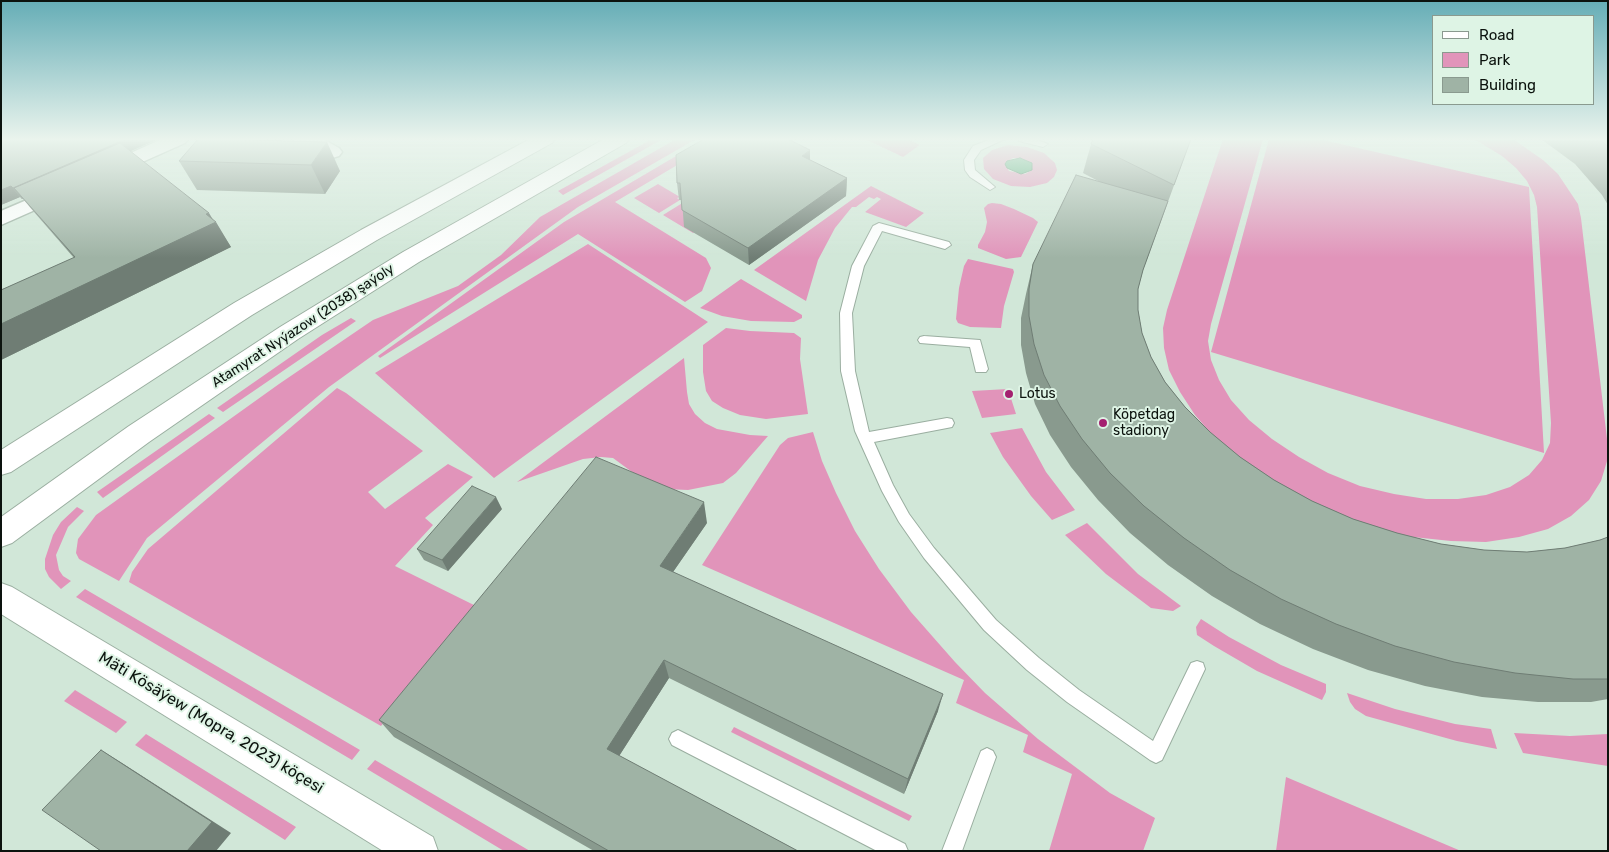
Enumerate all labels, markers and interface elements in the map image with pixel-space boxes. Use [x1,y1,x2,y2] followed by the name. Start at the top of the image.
[1432,15,1594,105] legend
[1479,26,1515,44] text: Road
[1479,51,1510,69] text: Park
[1479,76,1536,94] text: Building
[209,261,397,391] street label: Atamyrat Nyýazow (2038) şaýoly
[1019,386,1056,402] place label: Lotus
[1003,388,1015,400] marker: Lotus
[1113,407,1175,440] place label: Köpetdag stadiony
[1097,417,1109,429] marker: Köpetdag stadiony
[95,648,327,798] street label: Mäti Kösäýew (Mopra, 2023) köçesi

